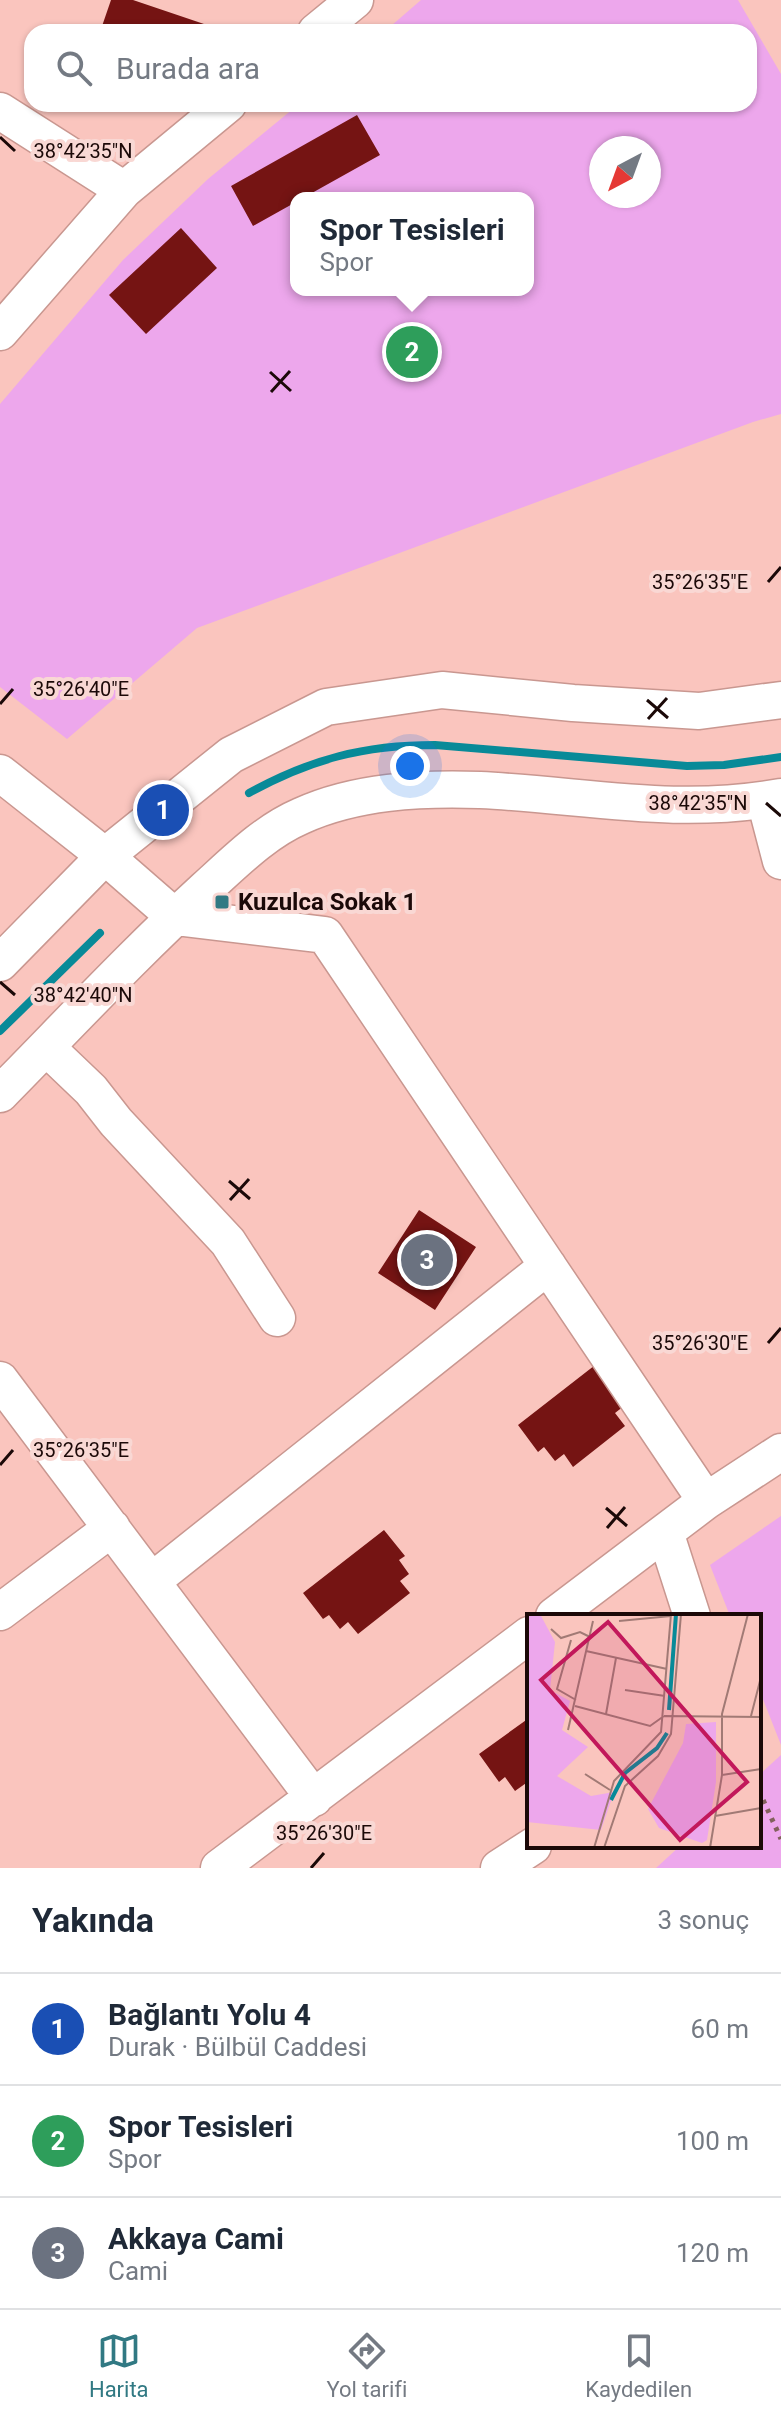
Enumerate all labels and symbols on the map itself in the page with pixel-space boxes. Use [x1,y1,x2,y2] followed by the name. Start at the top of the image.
[589,136,661,208] north arrow
[33,139,133,163] text: 38°42'35"N
[386,322,438,382] pin: 2
[652,570,748,594] text: 35°26'35"E
[33,677,129,701] text: 35°26'40"E
[390,746,430,786] your location
[137,780,189,840] pin: 1
[648,791,748,815] text: 38°42'35"N
[238,888,416,916] place label: Kuzulca Sokak 1
[213,893,231,911] marker: Kuzulca Sokak 1
[33,983,133,1007] text: 38°42'40"N
[401,1230,453,1290] pin: 3
[652,1331,748,1355] text: 35°26'30"E
[33,1438,129,1462] text: 35°26'35"E
[527,1614,761,1848] inset map
[276,1821,372,1845] text: 35°26'30"E

